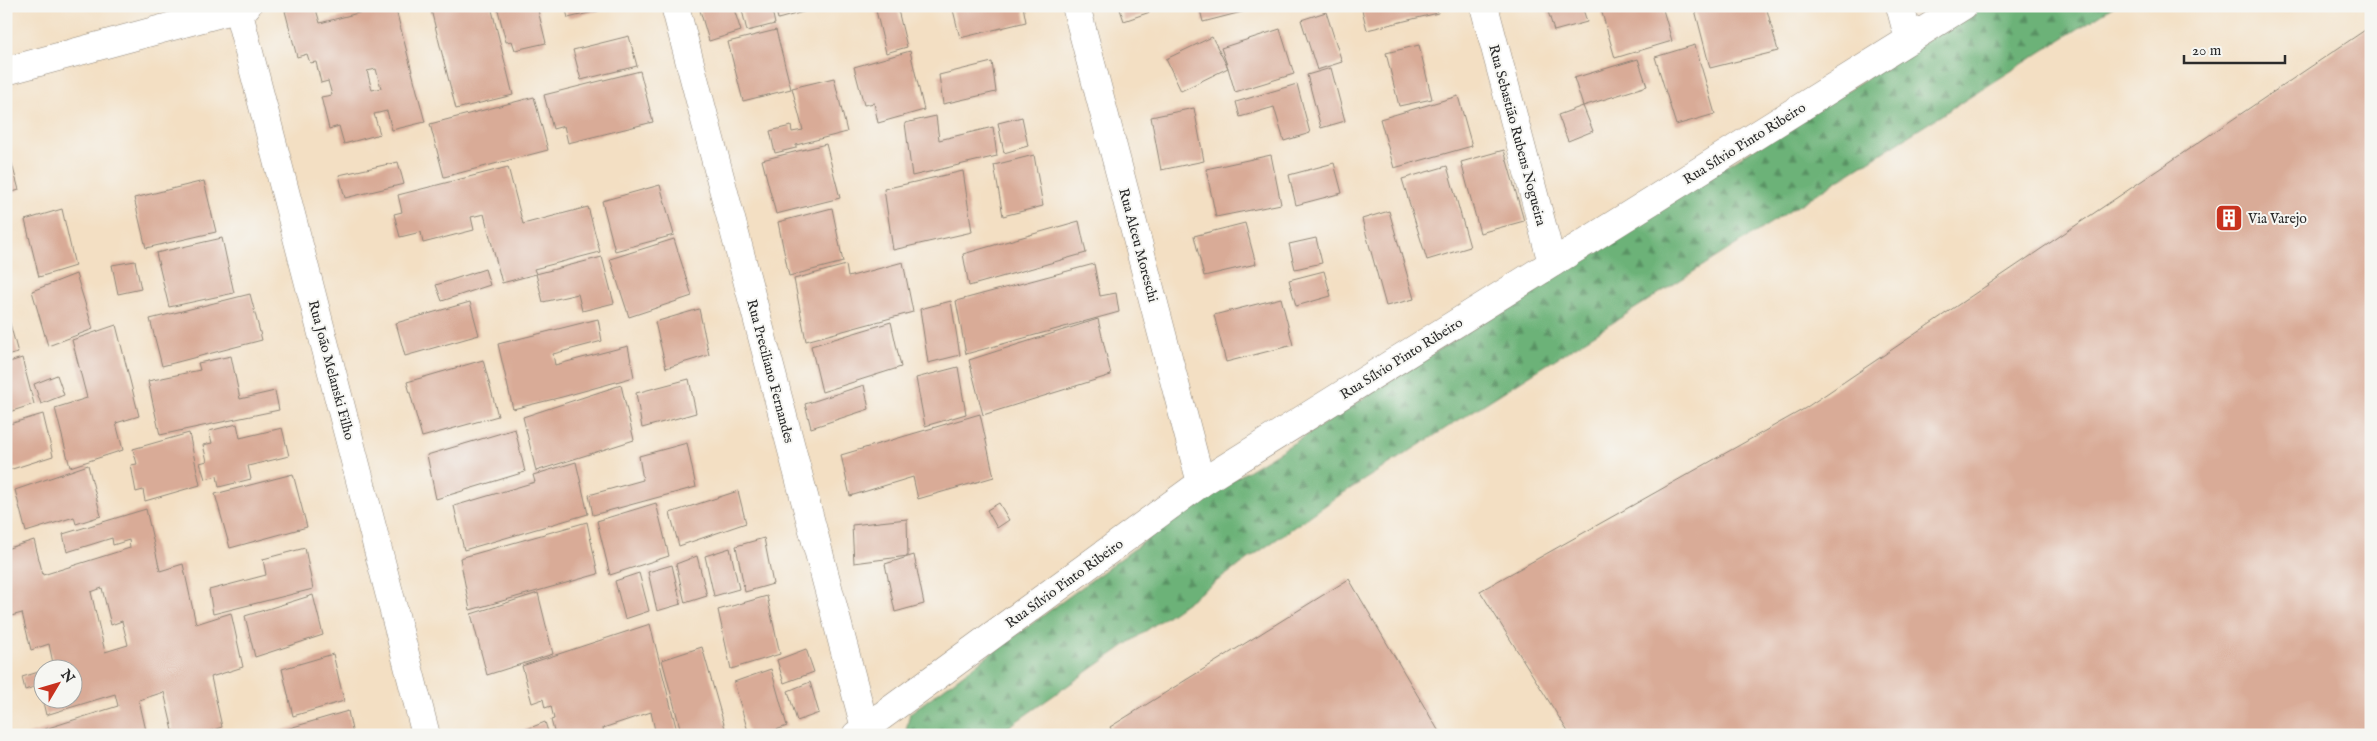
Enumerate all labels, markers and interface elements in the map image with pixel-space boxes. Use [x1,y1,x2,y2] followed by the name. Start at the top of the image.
[2184,32,2286,64] scale bar
[2192,41,2222,60] text: 20 m
[1484,43,1550,229] street label: Rua Sebastião Rubens Nogueira
[1680,99,1810,189] street label: Rua Sílvio Pinto Ribeiro
[1114,186,1162,304] street label: Rua Alceu Moreschi
[2214,203,2244,233] building icon: Via Varejo
[2247,210,2307,228] place label: Via Varejo
[742,297,798,445] street label: Rua Preciliano Fernandes
[304,298,358,443] street label: Rua João Melanski Filho
[1337,314,1467,404] street label: Rua Sílvio Pinto Ribeiro
[1002,535,1127,633] street label: Rua Sílvio Pinto Ribeiro
[32,658,82,708] north arrow
[56,666,78,687] text: N

